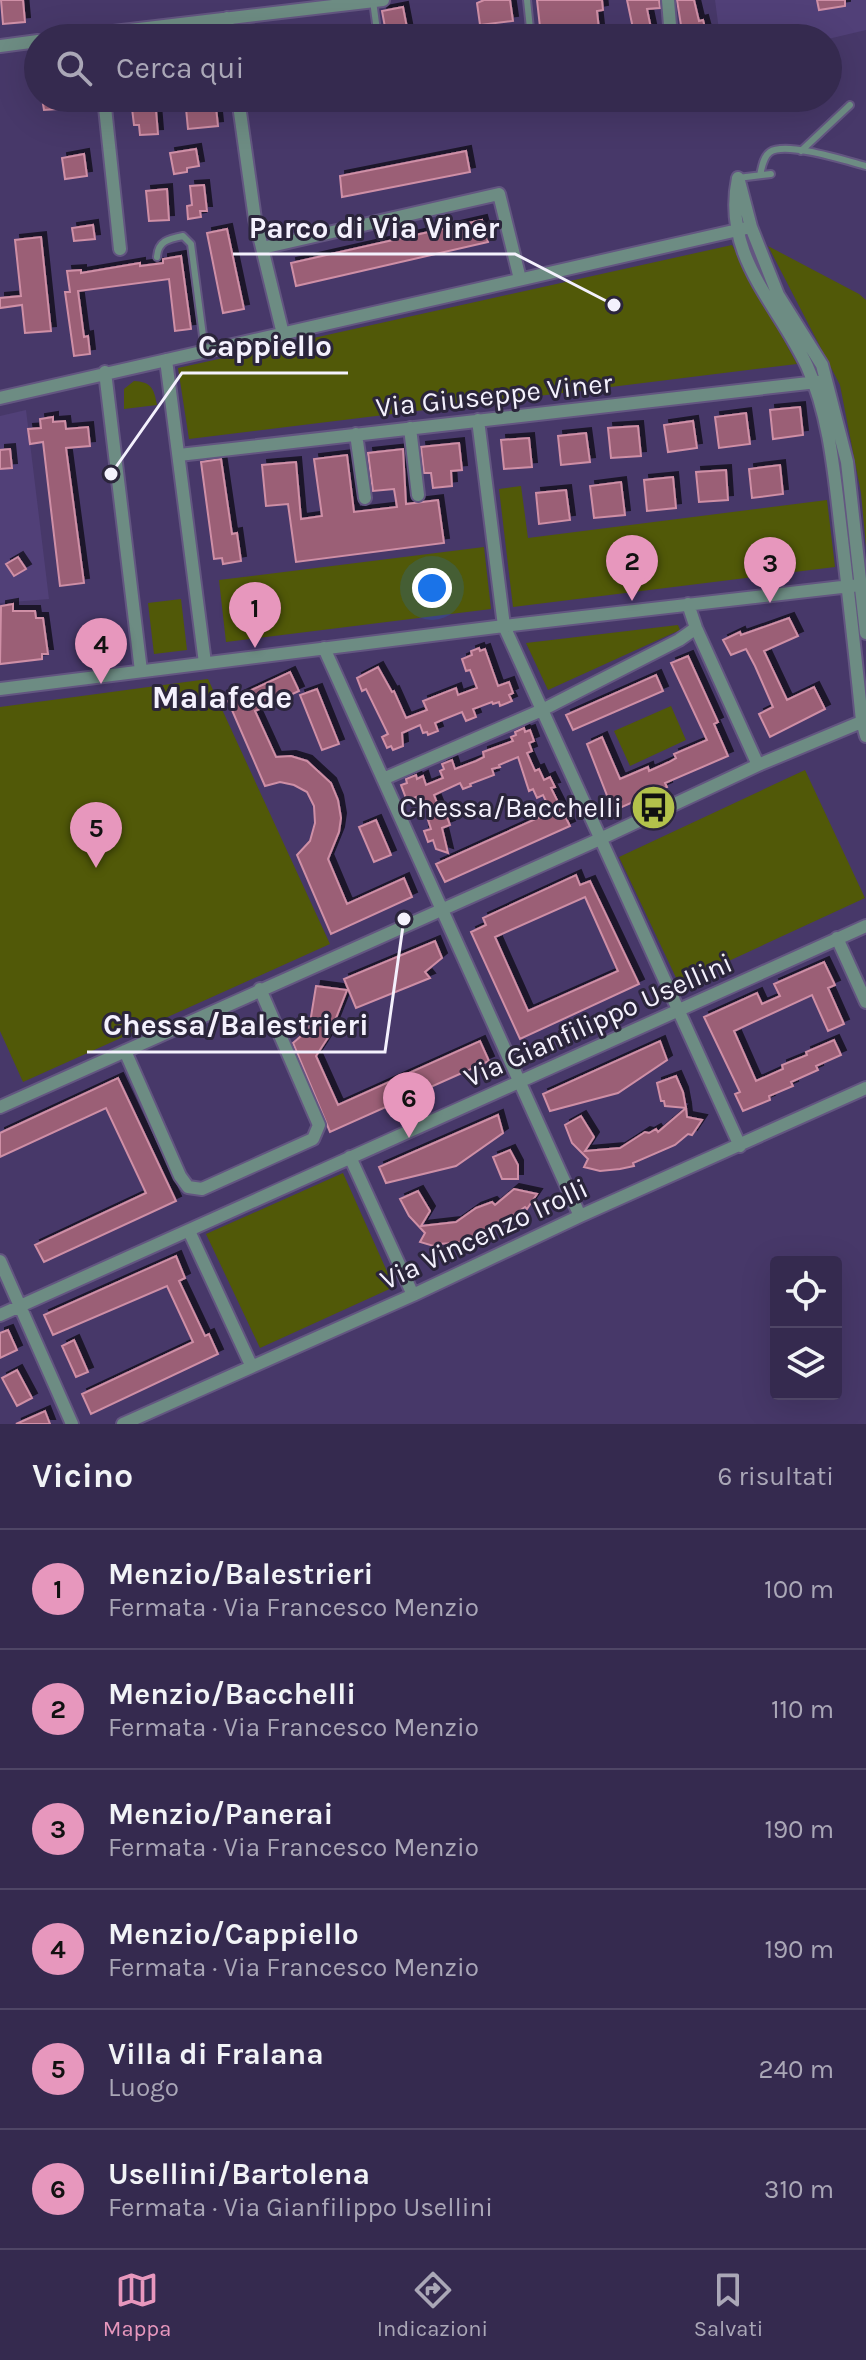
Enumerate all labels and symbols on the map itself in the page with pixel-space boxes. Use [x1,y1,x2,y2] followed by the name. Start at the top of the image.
[233,200,515,254] callout: Parco di Via Viner
[249,210,499,246] text: Parco di Via Viner
[182,319,348,373] callout: Cappiello
[198,328,332,364] text: Cappiello
[374,366,615,424] street label: Via Giuseppe Viner
[606,535,658,601] pin: 2
[744,537,796,603] pin: 3
[412,568,452,608] your location
[229,582,281,648] pin: 1
[75,618,127,684] pin: 4
[152,679,292,716] district label: Malafede
[629,783,677,831] bus stop icon: Chessa/Bacchelli
[400,791,622,824] place label: Chessa/Bacchelli
[70,802,122,868] pin: 5
[459,946,737,1094] street label: Via Gianfilippo Usellini
[87,998,385,1052] callout: Chessa/Balestrieri
[103,1007,369,1043] text: Chessa/Balestrieri
[383,1072,435,1138] pin: 6
[375,1171,593,1297] street label: Via Vincenzo Irolli

